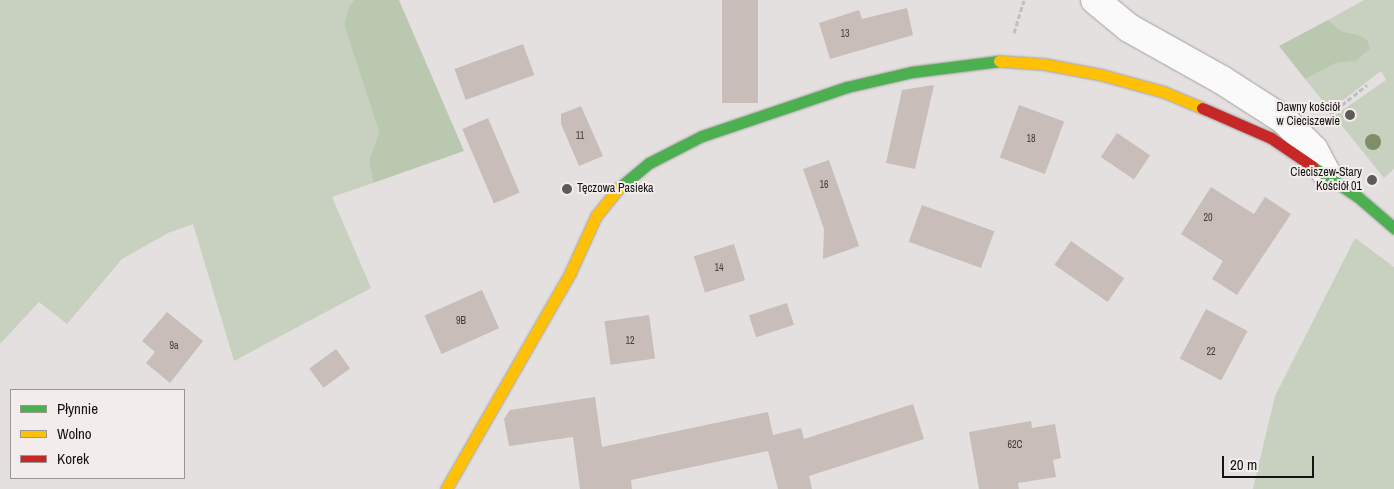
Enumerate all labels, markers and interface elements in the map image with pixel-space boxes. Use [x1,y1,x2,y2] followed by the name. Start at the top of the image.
[840,28,850,40] house number: 13
[1277,101,1340,129] place label: Dawny kościół w Cieciszewie
[1344,109,1356,121] marker: Dawny kościół w Cieciszewie
[576,130,584,142] house number: 11
[1026,133,1036,145] house number: 18
[1290,166,1362,194] place label: Cieciszew-Stary Kościół 01
[1366,174,1378,186] marker: Cieciszew-Stary Kościół 01
[819,179,829,191] house number: 16
[577,182,654,196] place label: Tęczowa Pasieka
[561,183,573,195] marker: Tęczowa Pasieka
[1203,212,1213,224] house number: 20
[714,262,724,274] house number: 14
[456,315,466,327] house number: 9B
[625,335,635,347] house number: 12
[169,340,179,352] house number: 9a
[1206,346,1216,358] house number: 22
[10,389,185,479] legend
[57,398,98,419] text: Płynnie
[57,423,92,444] text: Wolno
[1007,439,1023,451] house number: 62C
[1224,446,1316,478] scale bar
[57,448,89,469] text: Korek
[1230,454,1257,475] text: 20 m

